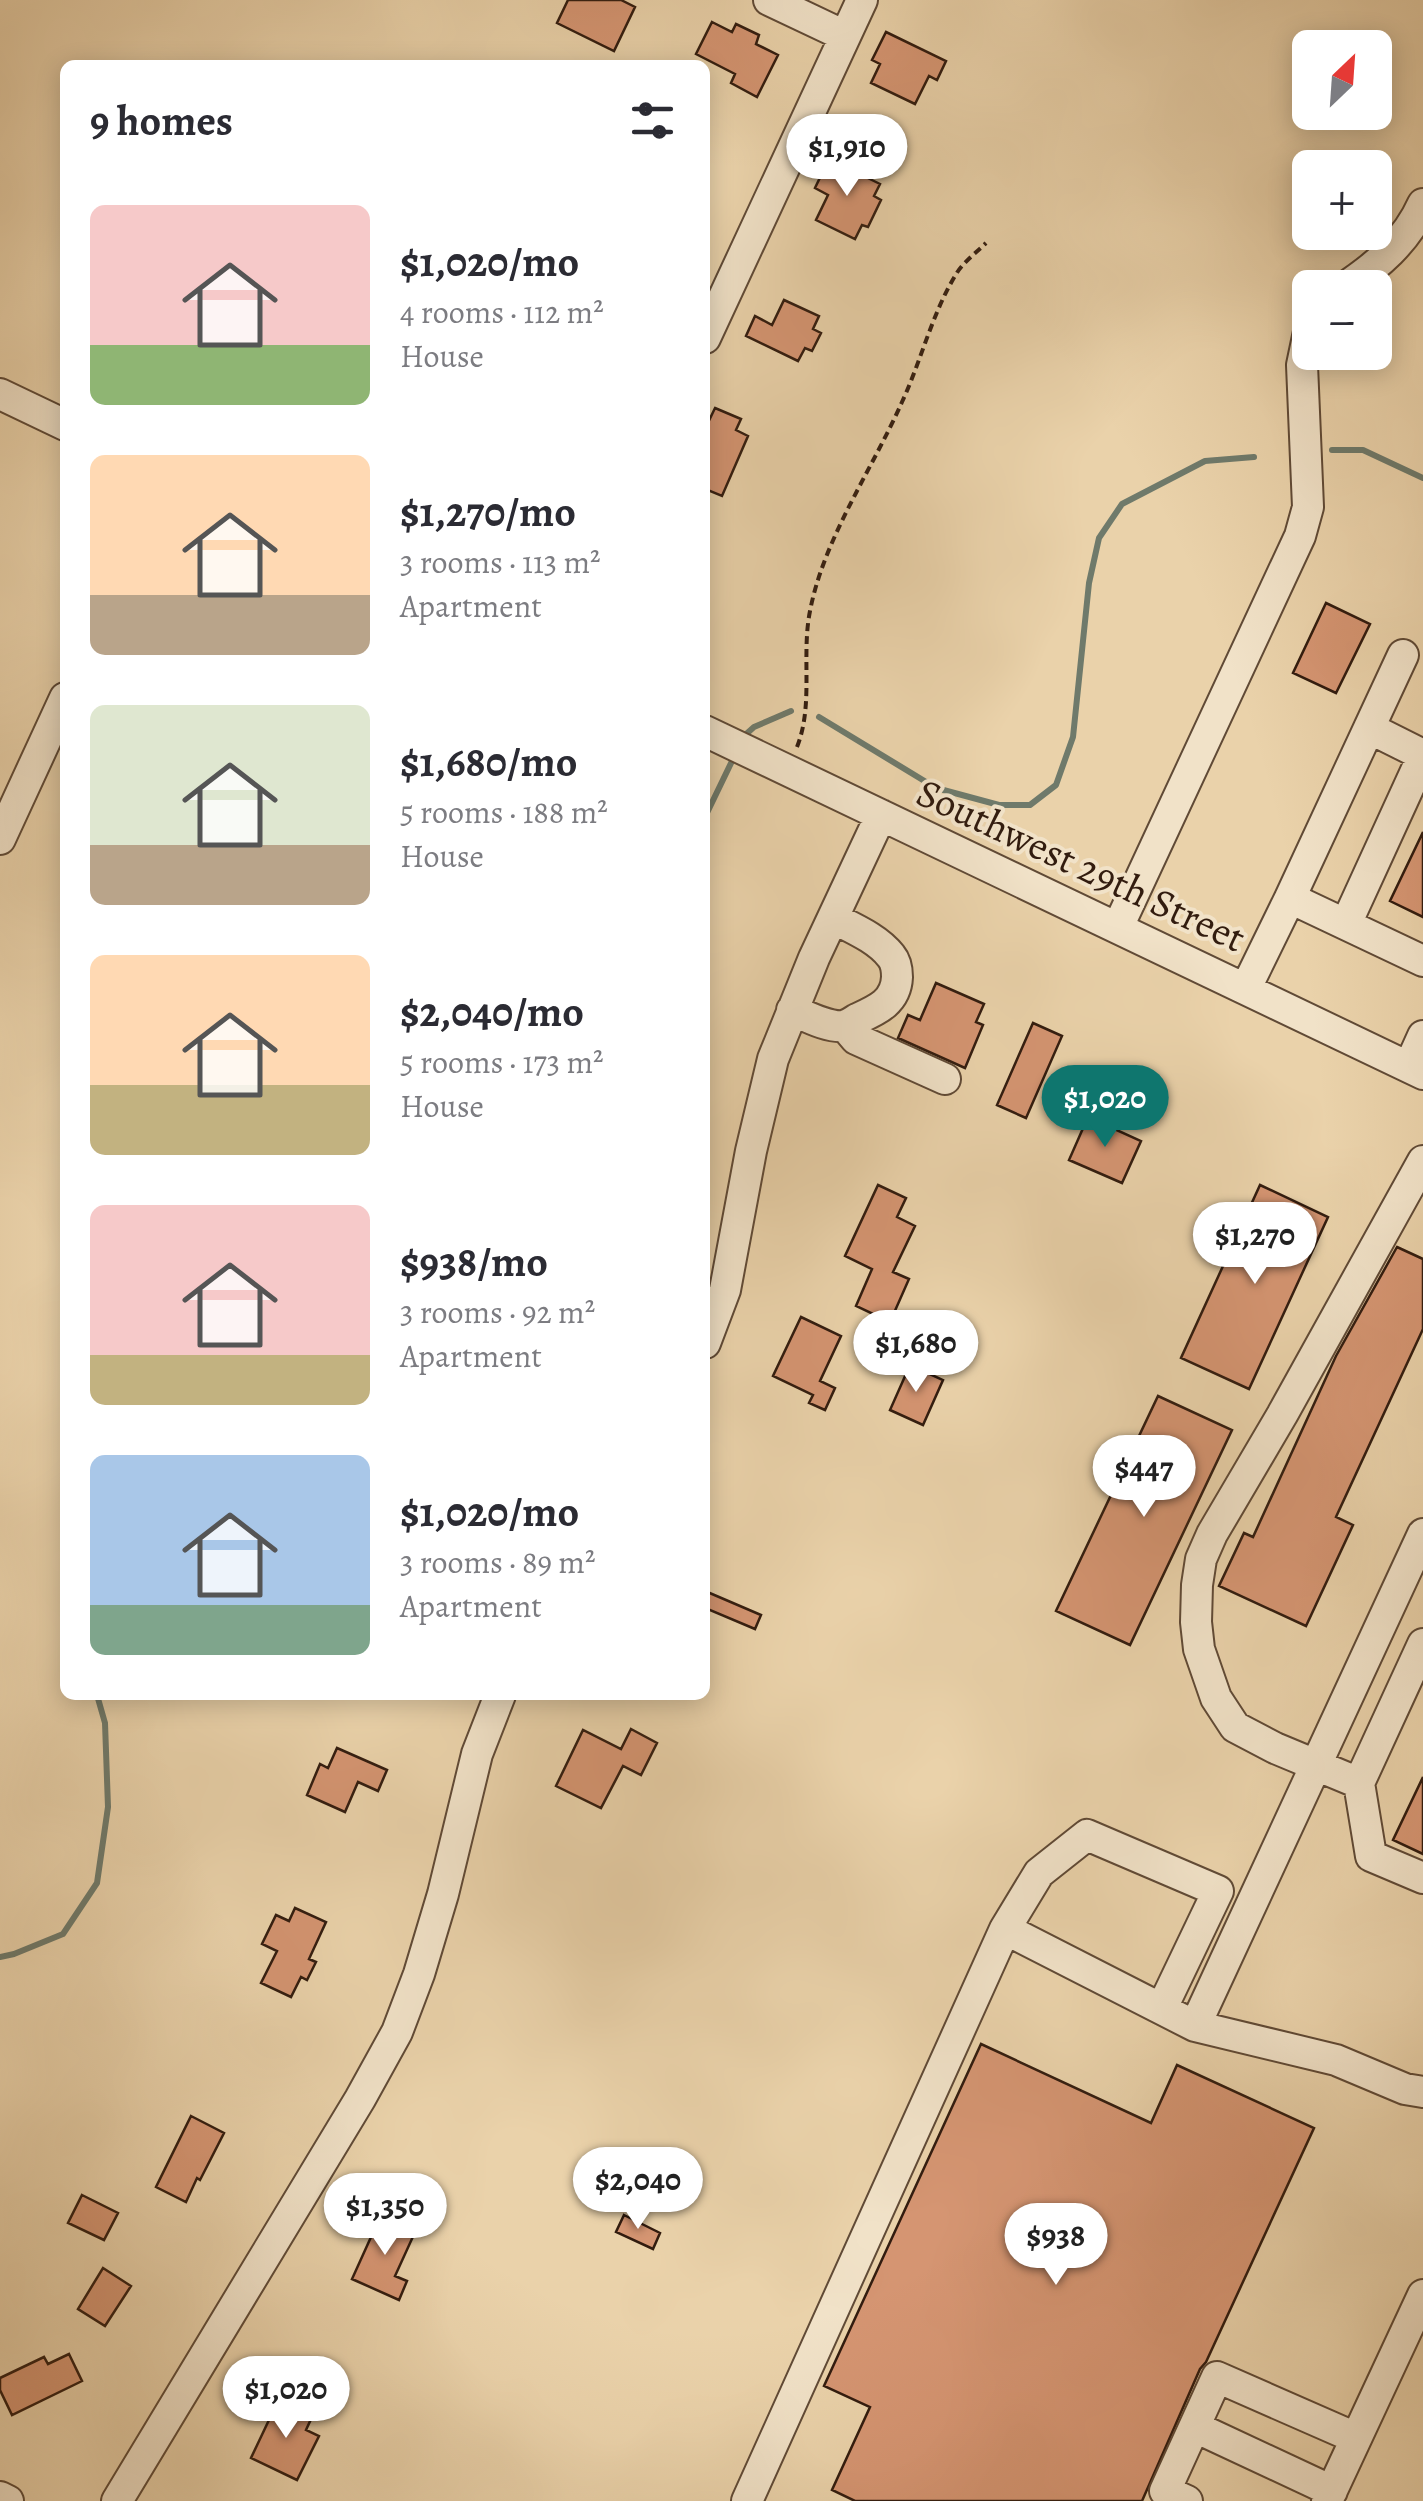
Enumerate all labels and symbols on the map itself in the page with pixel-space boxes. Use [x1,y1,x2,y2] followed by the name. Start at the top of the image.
[1292,30,1392,130] north arrow
[766,114,928,199] pin: $1,910
[908,765,1254,965] street label: Southwest 29th Street
[1024,1065,1186,1150] pin: $1,020
[1174,1202,1336,1287] pin: $1,270
[835,1310,997,1395] pin: $1,680
[1085,1435,1203,1520] pin: $447
[557,2147,719,2232] pin: $2,040
[304,2173,466,2258] pin: $1,350
[997,2203,1115,2288] pin: $938
[205,2356,367,2441] pin: $1,020

